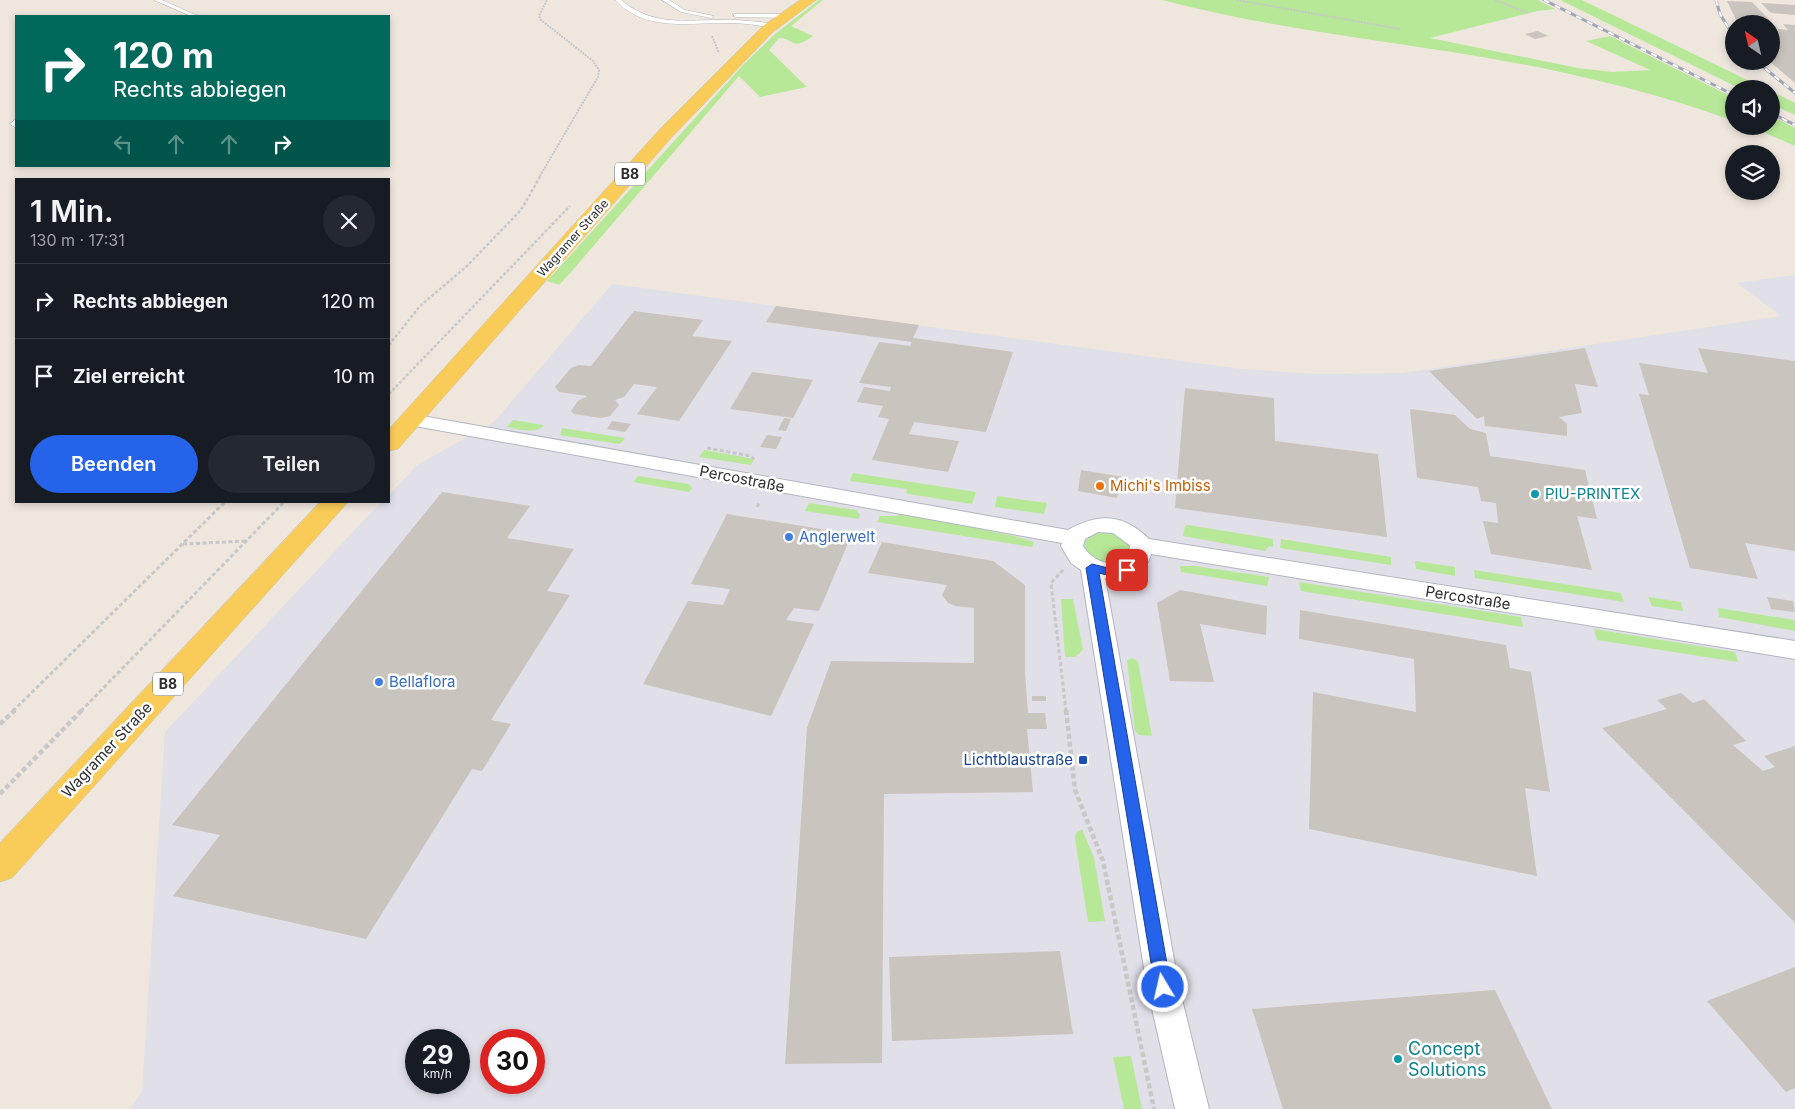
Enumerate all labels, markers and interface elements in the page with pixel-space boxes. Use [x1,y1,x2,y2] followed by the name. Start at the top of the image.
[1725,15,1780,70] north arrow
[1725,15,1780,200] map controls
[113,34,214,76] text: 120 m
[30,35,95,100] icon: right
[113,76,287,102] text: Rechts abbiegen
[1725,80,1780,135] button: sound
[109,130,137,158] icon: left
[162,130,190,158] icon: ahead
[215,130,243,158] icon: ahead
[268,130,296,158] icon: right
[1725,145,1780,200] button: layers
[615,162,645,185] road number: B8
[30,193,114,229] text: 1 Min.
[323,195,375,247] button: close
[534,196,611,280] street label: Wagramer Straße
[30,230,125,250] text: 130 m · 17:31
[30,287,58,315] icon: right
[73,290,228,313] text: Rechts abbiegen
[322,290,375,313] text: 120 m
[30,362,58,390] icon: arrive
[73,365,185,388] text: Ziel erreicht
[333,365,375,388] text: 10 m
[30,435,198,493] button: Beenden
[208,435,375,493] button: Teilen
[698,461,786,496] street label: Percostraße
[1110,476,1211,495] place label: Michi's Imbiss
[1094,480,1106,492] marker: Michi's Imbiss
[1545,484,1640,503] place label: PIU-PRINTEX
[1529,488,1541,500] marker: PIU-PRINTEX
[799,527,875,546] place label: Anglerwelt
[783,531,795,543] marker: Anglerwelt
[1106,549,1148,591] pin
[1113,556,1141,584] icon: arrive
[1424,581,1512,614] street label: Percostraße
[153,672,183,696] road number: B8
[389,672,456,691] place label: Bellaflora
[373,676,385,688] marker: Bellaflora
[57,698,156,802] street label: Wagramer Straße
[964,750,1073,769] place label: Lichtblaustraße
[1077,754,1089,766] marker: Lichtblaustraße
[1136,960,1188,1012] position arrow
[480,1029,545,1094] speed limit sign: 30
[1408,1038,1487,1080] place label: Concept Solutions
[422,1040,453,1070] text: 29
[1392,1053,1404,1065] marker: Concept Solutions
[423,1066,452,1081] text: km/h

